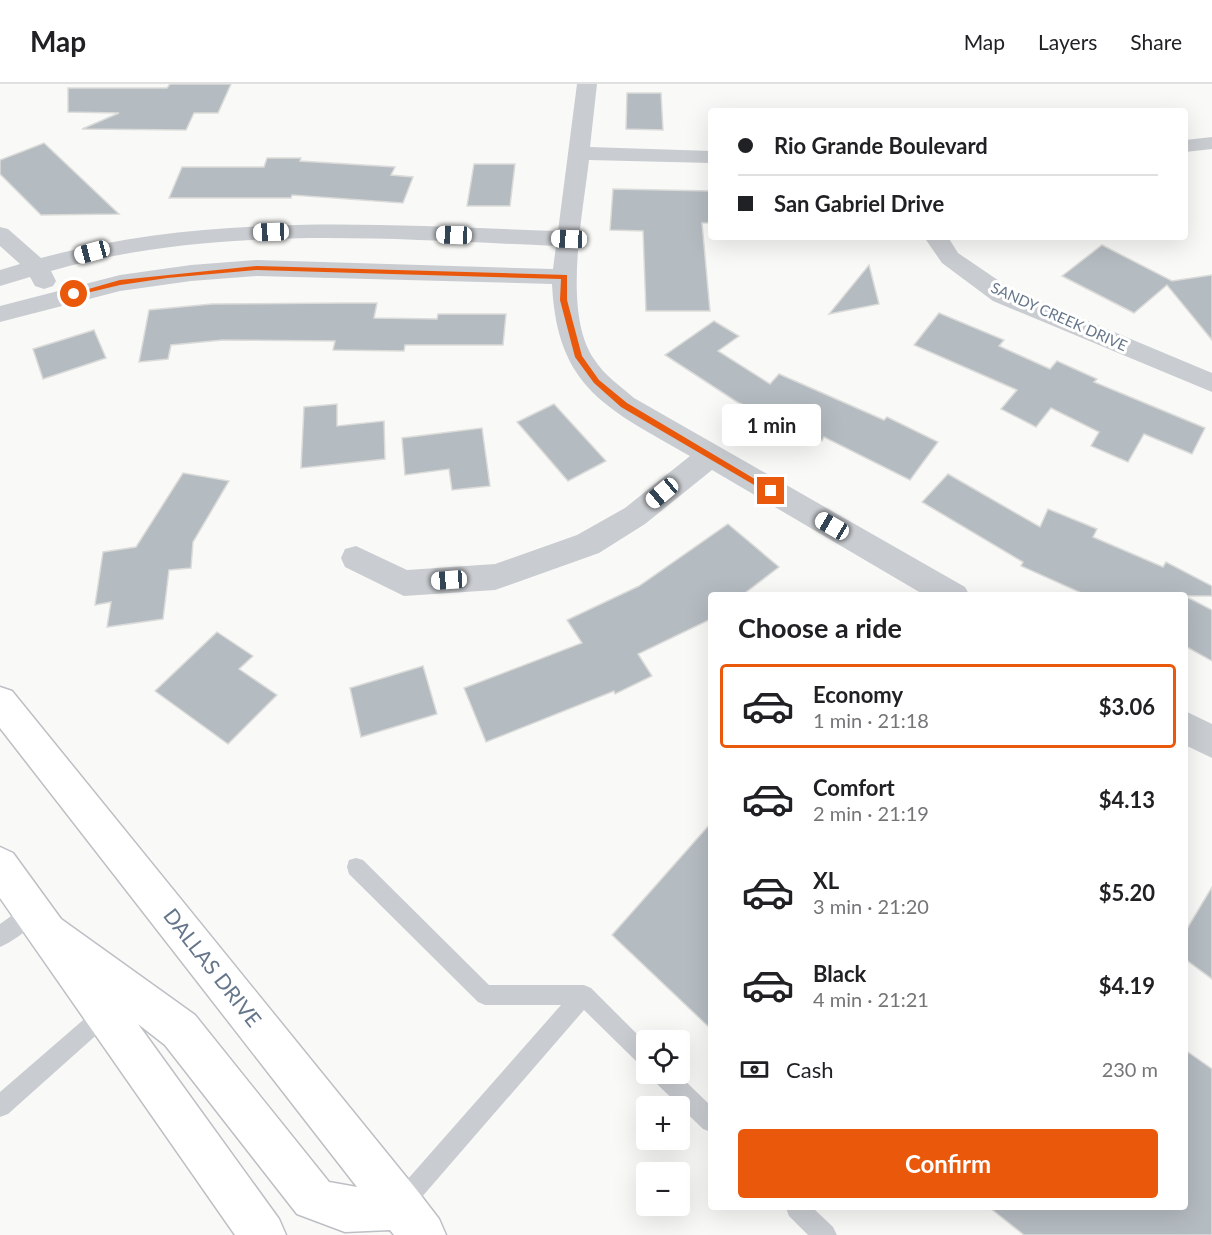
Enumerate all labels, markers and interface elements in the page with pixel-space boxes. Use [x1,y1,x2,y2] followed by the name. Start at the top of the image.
[30,24,86,58] text: Map
[964,29,1005,54] text: Map
[1038,29,1097,54] text: Layers
[1130,29,1182,54] text: Share
[774,132,988,159] text: Rio Grande Boulevard
[774,190,944,217] text: San Gabriel Drive
[253,222,289,242] car
[436,225,472,245] car
[551,229,587,249] car
[72,239,112,265] car
[988,278,1130,354] street label: SANDY CREEK DRIVE
[60,280,87,307] route start
[722,404,820,446] callout: 1 min
[747,413,796,437] text: 1 min
[642,475,682,511] car
[757,477,784,504] route end
[812,509,852,543] car
[430,570,468,590] car
[738,611,902,644] text: Choose a ride
[741,679,795,733] icon: car
[813,681,903,708] text: Economy
[1099,693,1155,720] text: $3.06
[813,708,929,732] text: 1 min · 21:18
[741,772,795,826] icon: car
[813,774,895,801] text: Comfort
[1099,786,1155,813] text: $4.13
[813,801,929,825] text: 2 min · 21:19
[741,865,795,919] icon: car
[813,867,839,894] text: XL
[1099,879,1155,906] text: $5.20
[813,894,929,918] text: 3 min · 21:20
[159,903,267,1031] street label: DALLAS DRIVE
[741,958,795,1012] icon: car
[813,960,866,987] text: Black
[1099,972,1155,999] text: $4.19
[813,987,929,1011] text: 4 min · 21:21
[636,1030,690,1216] map controls
[636,1030,690,1084] button: locate
[738,1053,771,1086] icon: cash
[786,1056,833,1083] text: Cash
[1102,1057,1158,1081] text: 230 m
[636,1096,690,1150] button: +
[738,1129,1158,1198] button: Confirm
[636,1162,690,1216] button: −

